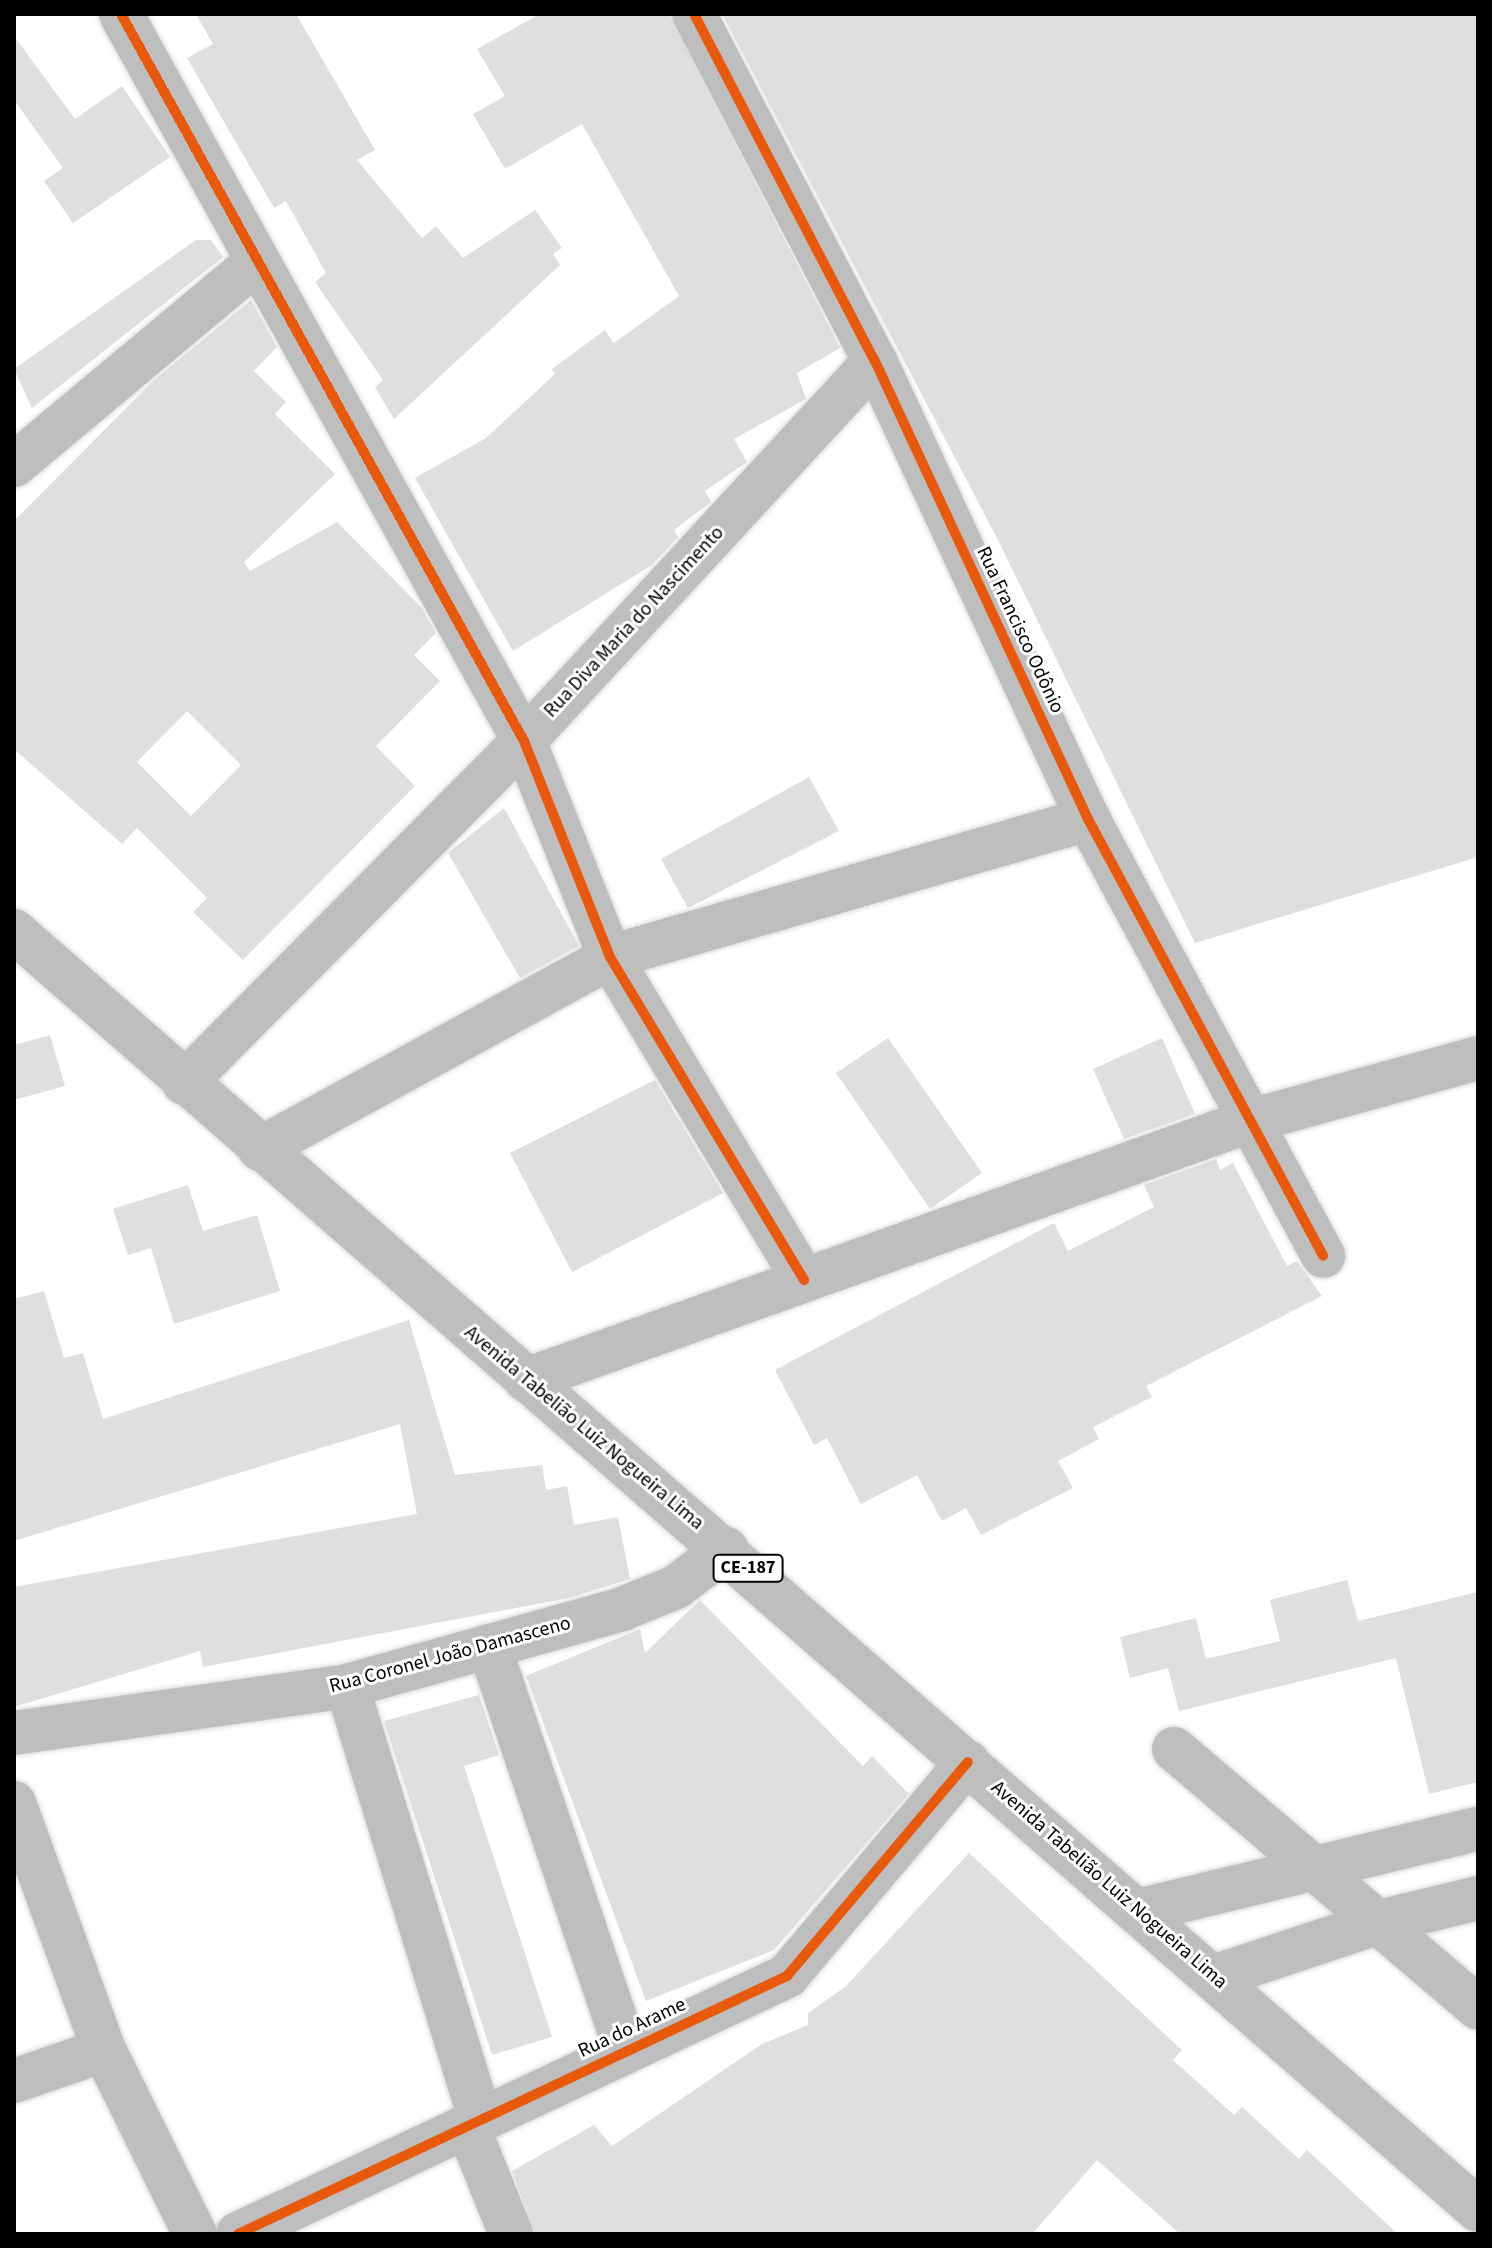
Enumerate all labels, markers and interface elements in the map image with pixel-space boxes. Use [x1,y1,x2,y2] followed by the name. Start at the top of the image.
[539,521,729,723] street label: Rua Diva Maria do Nascimento
[971,543,1069,717] street label: Rua Francisco Odônio
[459,1321,709,1535] street label: Avenida Tabelião Luiz Nogueira Lima
[712,1554,784,1582] road number: CE-187
[327,1611,573,1699] street label: Rua Coronel João Damasceno
[986,1776,1232,1994] street label: Avenida Tabelião Luiz Nogueira Lima
[574,1993,690,2063] street label: Rua do Arame

